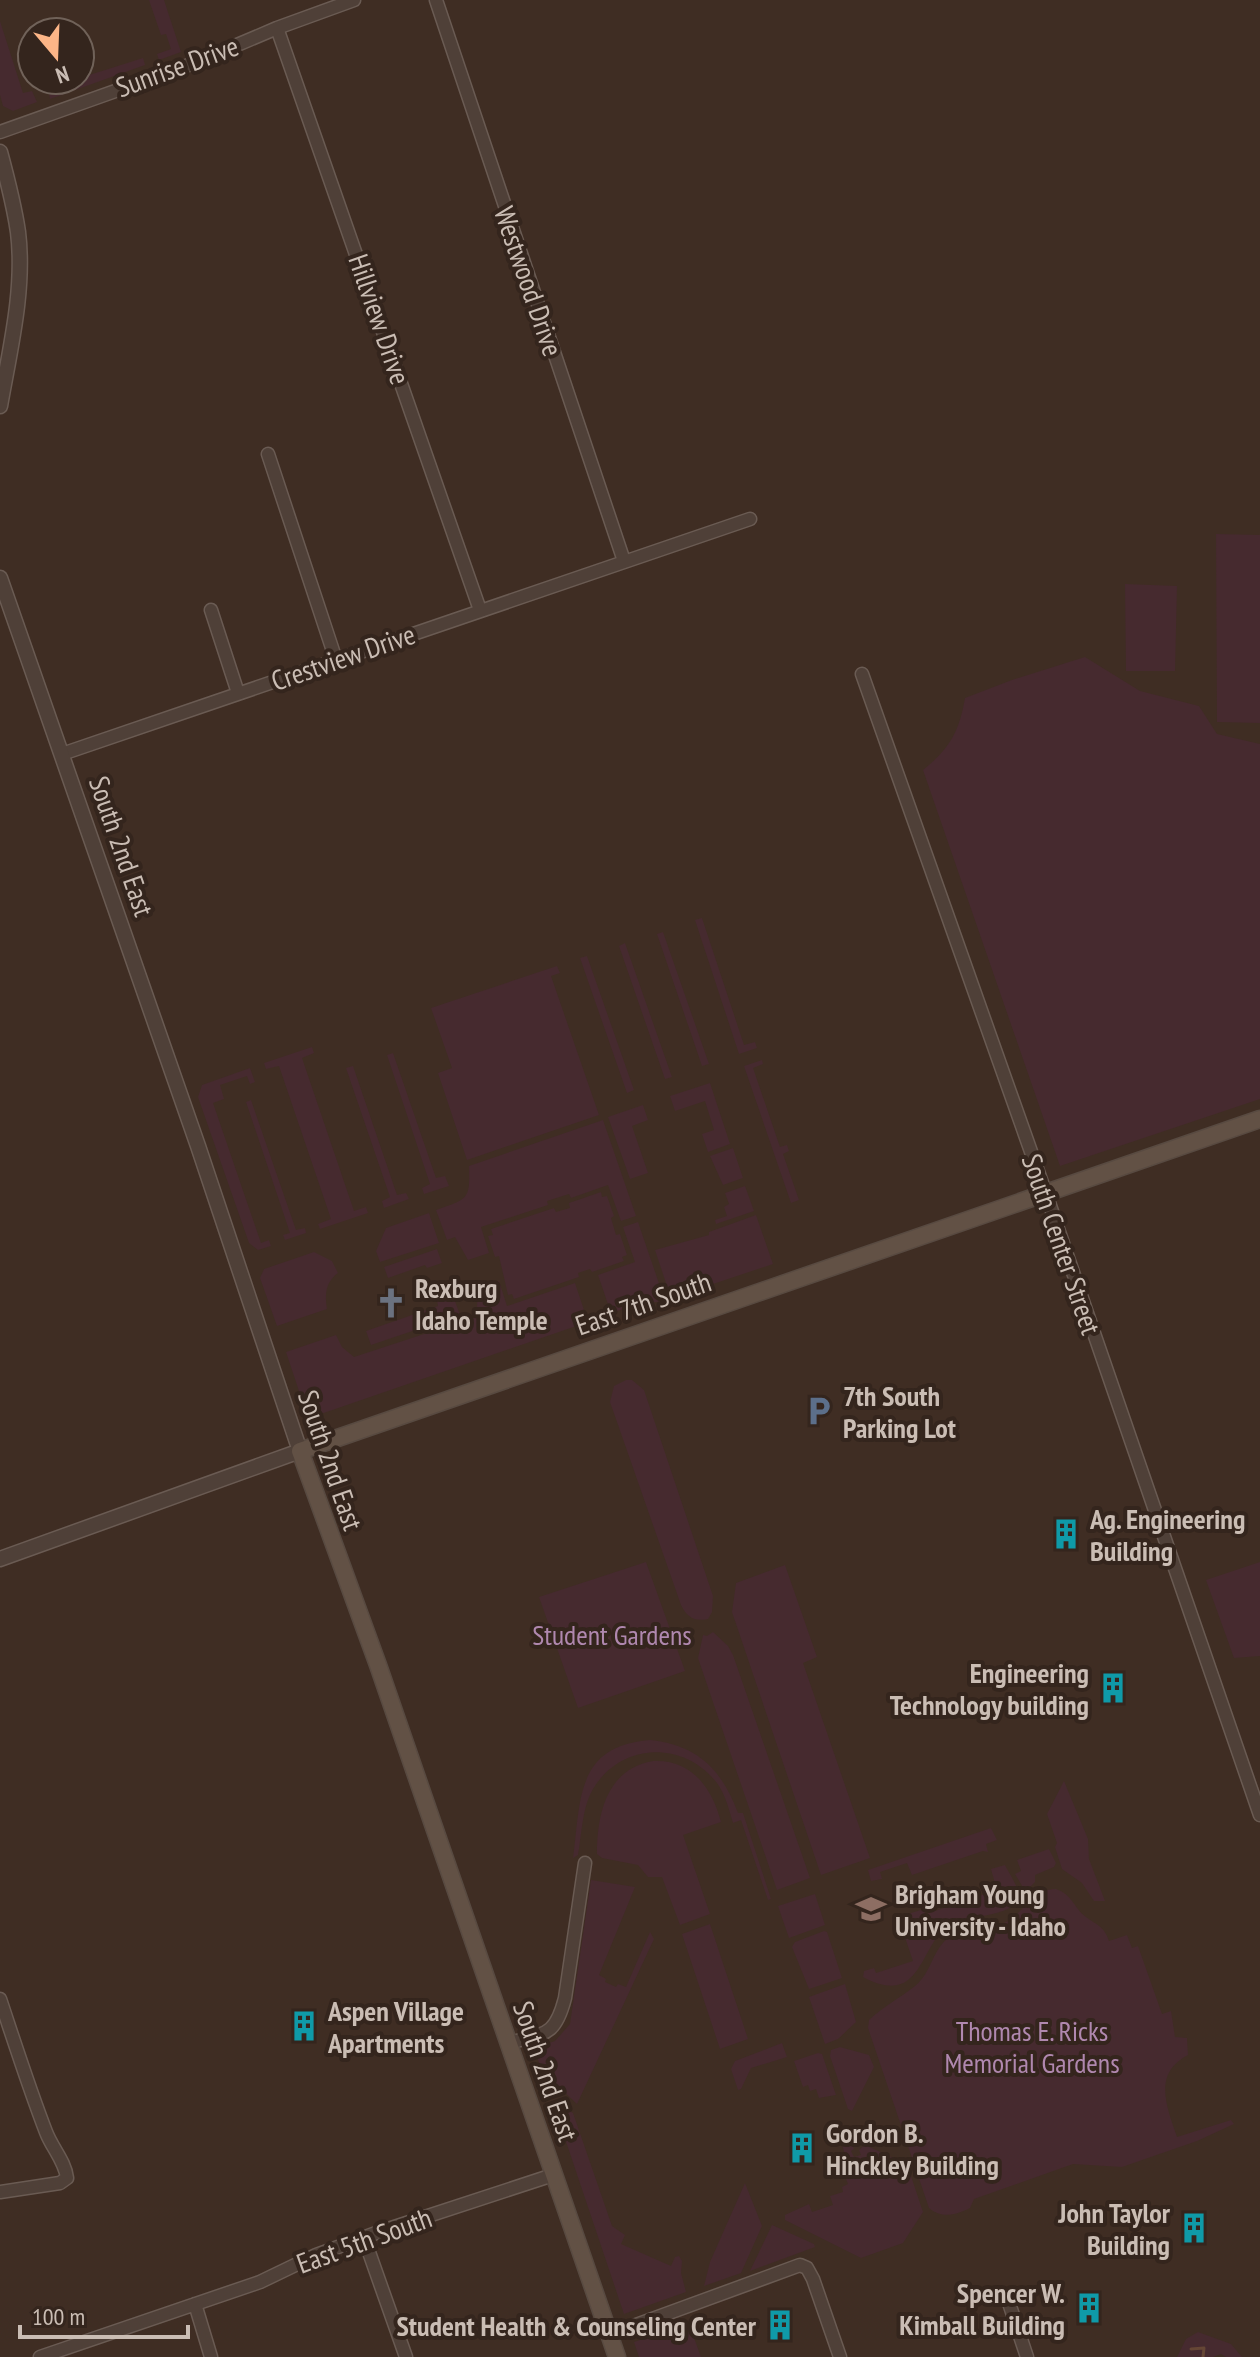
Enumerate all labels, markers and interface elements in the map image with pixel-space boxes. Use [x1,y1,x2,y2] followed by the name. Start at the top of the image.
[16,16,96,96] north arrow
[111,27,243,105] street label: Sunrise Drive
[52,60,73,90] text: N
[486,201,572,361] street label: Westwood Drive
[340,249,420,389] street label: Hillview Drive
[266,615,420,699] street label: Crestview Drive
[81,771,163,921] street label: South 2nd East
[1014,1149,1110,1340] street label: South Center Street
[570,1263,716,1343] street label: East 7th South
[415,1269,548,1338] place label: Rexburg Idaho Temple
[374,1286,408,1320] church icon: Rexburg Idaho Temple
[843,1377,956,1446] place label: 7th South Parking Lot
[290,1385,372,1535] street label: South 2nd East
[802,1394,836,1428] parking icon: 7th South Parking Lot
[1089,1500,1245,1569] place label: Ag. Engineering Building
[1049,1517,1083,1551] building icon: Ag. Engineering Building
[532,1616,692,1653] park label: Student Gardens
[890,1654,1089,1723] place label: Engineering Technology building
[1096,1671,1130,1705] building icon: Engineering Technology building
[895,1875,1066,1944] place label: Brigham Young University - Idaho
[854,1892,888,1926] school or university icon: Brigham Young University - Idaho
[327,1992,464,2061] place label: Aspen Village Apartments
[505,1996,587,2146] street label: South 2nd East
[287,2009,321,2043] building icon: Aspen Village Apartments
[944,2012,1120,2081] park label: Thomas E. Ricks Memorial Gardens
[826,2114,999,2183] place label: Gordon B. Hinckley Building
[785,2131,819,2165] building icon: Gordon B. Hinckley Building
[1057,2194,1171,2263] place label: John Taylor Building
[291,2198,437,2282] street label: East 5th South
[1177,2211,1211,2245] building icon: John Taylor Building
[899,2274,1065,2343] place label: Spencer W. Kimball Building
[20,2289,188,2339] scale bar
[1072,2291,1106,2325] building icon: Spencer W. Kimball Building
[32,2301,85,2332] text: 100 m
[397,2307,757,2344] place label: Student Health & Counseling Center
[763,2308,797,2342] building icon: Student Health & Counseling Center

